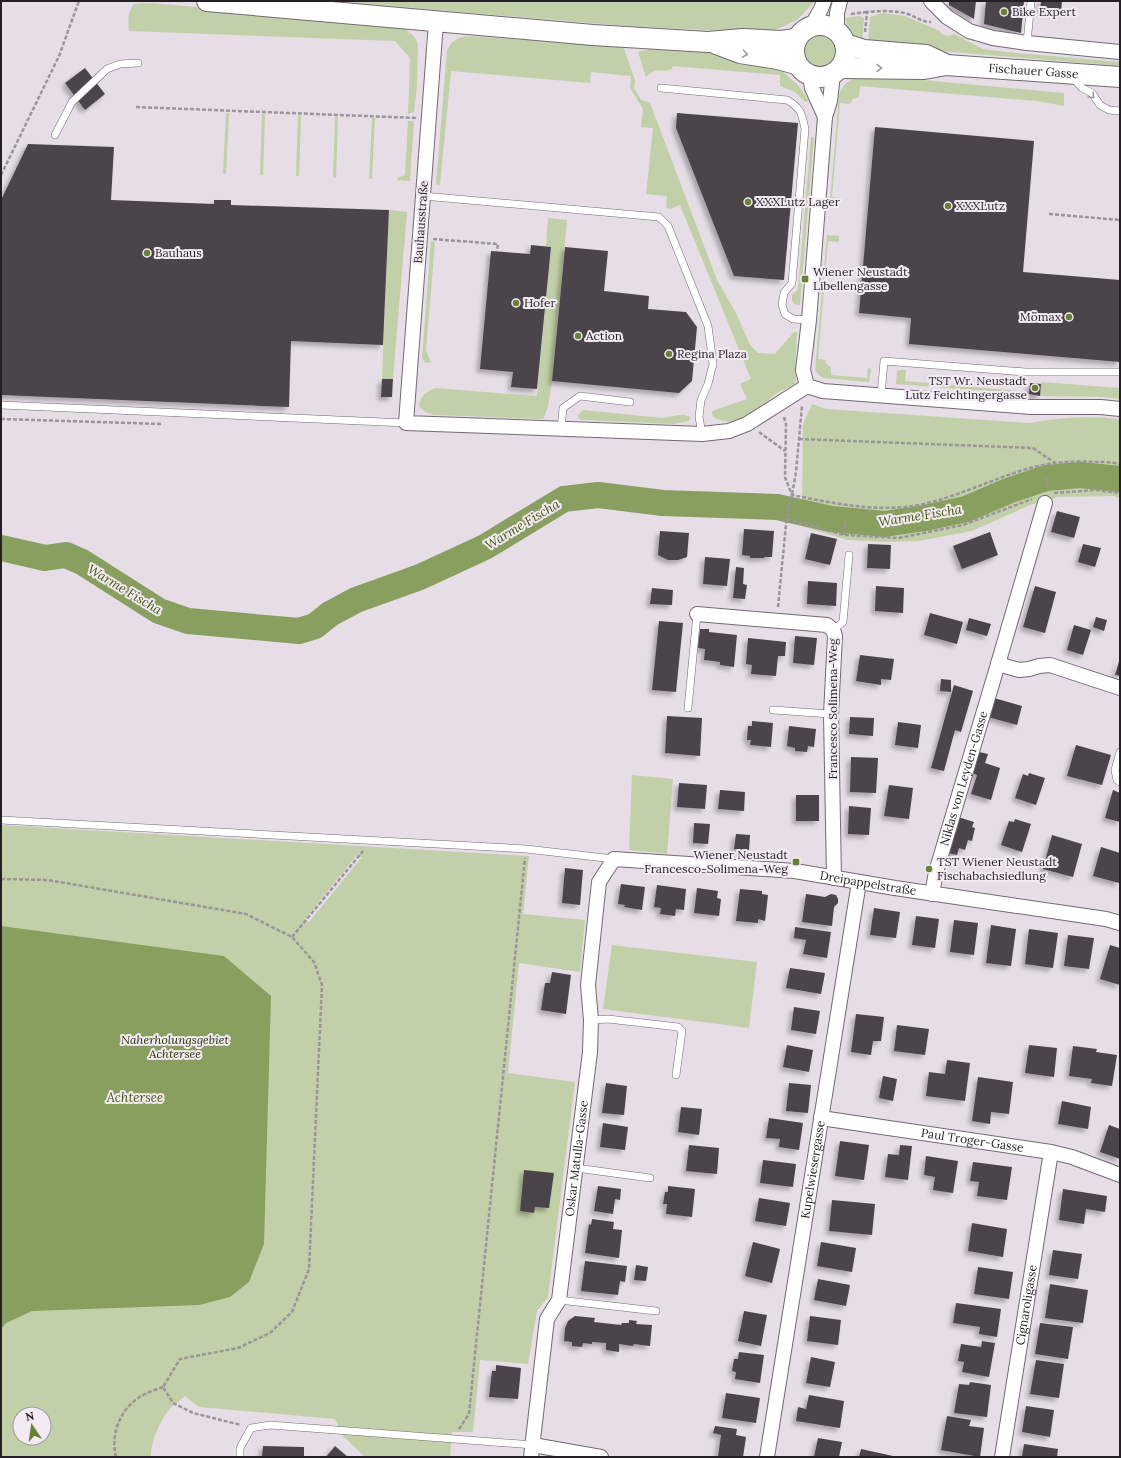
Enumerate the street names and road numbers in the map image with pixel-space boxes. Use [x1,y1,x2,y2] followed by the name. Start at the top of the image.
[988,60,1079,81] street label: Fischauer Gasse
[410,180,431,264] street label: Bauhausstraße
[825,638,840,780] street label: Francesco Solimena-Weg
[936,709,991,848] street label: Niklas von Leyden-Gasse
[819,867,918,898] street label: Dreipappelstraße
[562,1099,591,1217] street label: Oskar Matulla-Gasse
[797,1119,828,1220] street label: Kupelwiesergasse
[920,1125,1025,1155] street label: Paul Troger-Gasse
[1012,1263,1040,1346] street label: Cignaroligasse

